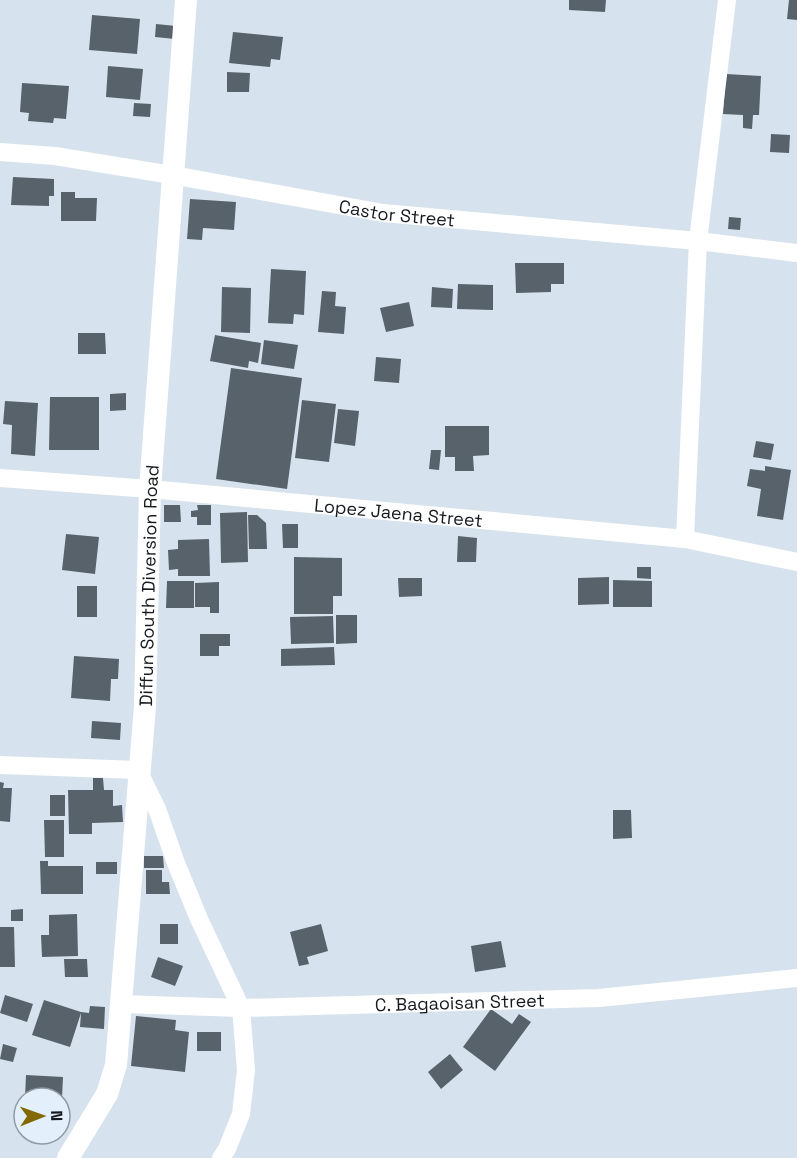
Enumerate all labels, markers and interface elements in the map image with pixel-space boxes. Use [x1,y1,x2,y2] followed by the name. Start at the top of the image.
[337,194,456,231] street label: Castor Street
[133,464,163,707] street label: Diffun South Diversion Road
[313,493,484,532] street label: Lopez Jaena Street
[375,988,545,1016] street label: C. Bagaoisan Street
[12,1086,72,1146] north arrow
[46,1110,67,1121] text: N

